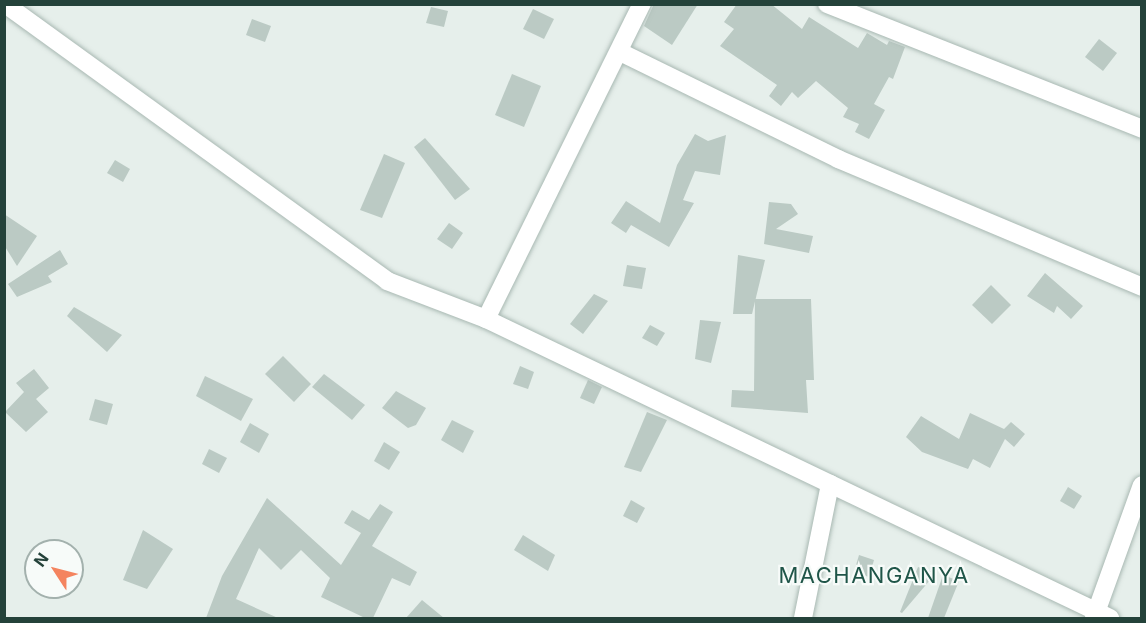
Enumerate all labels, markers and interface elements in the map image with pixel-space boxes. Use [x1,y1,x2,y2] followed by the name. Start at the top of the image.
[24,539,84,599] north arrow
[29,549,53,570] text: N
[778,563,970,589] district label: MACHANGANYA

